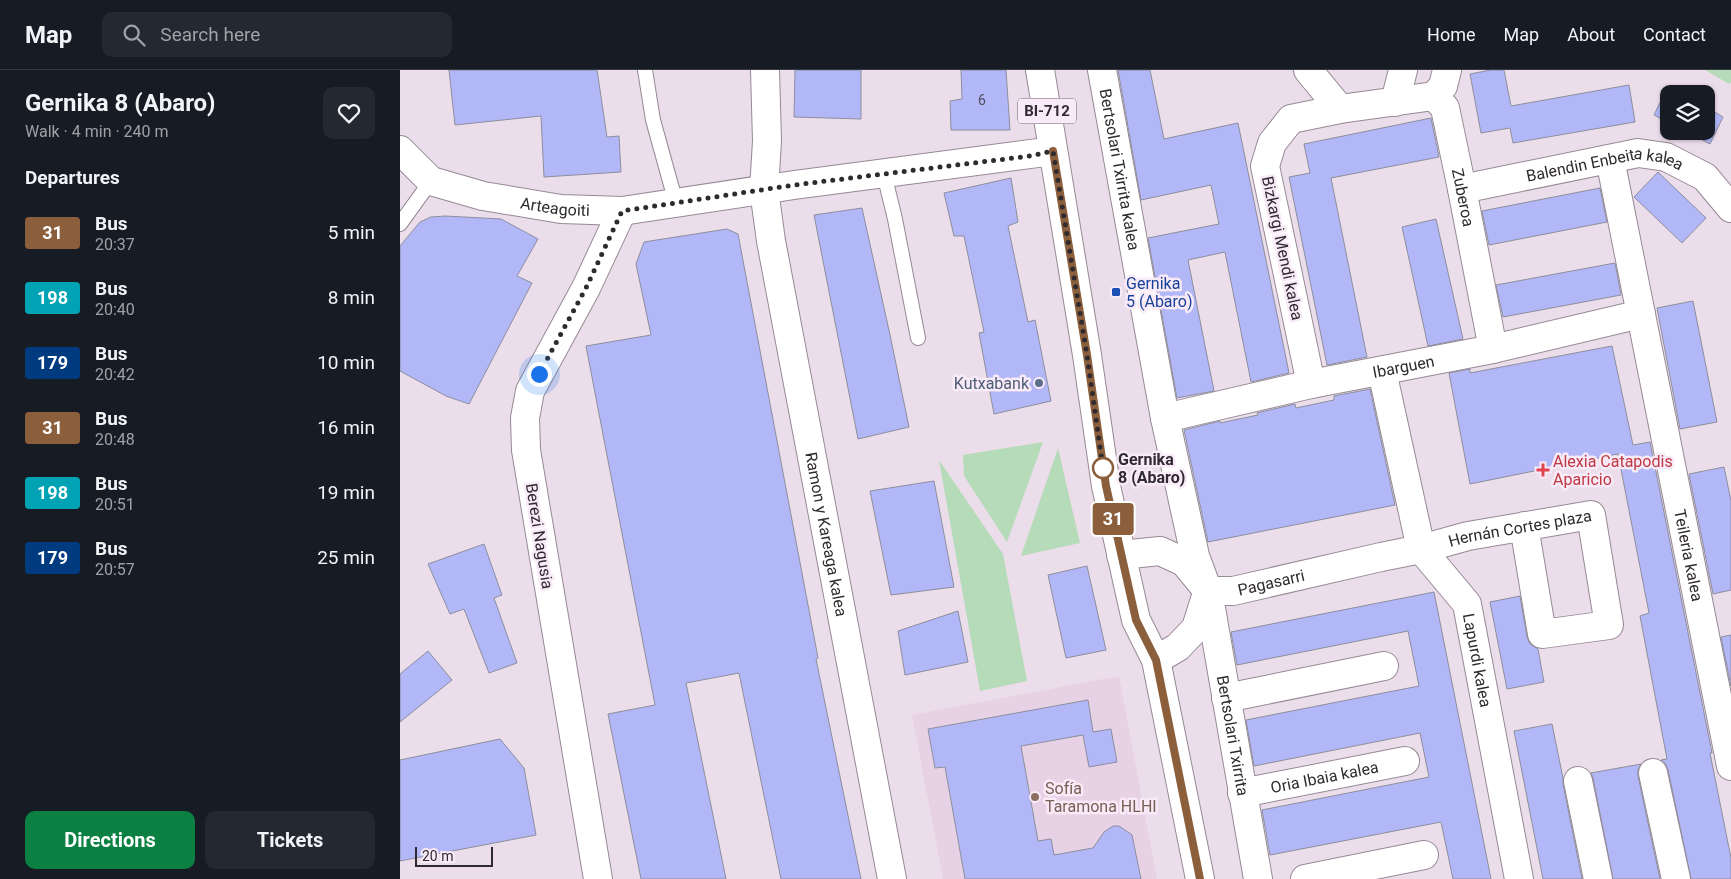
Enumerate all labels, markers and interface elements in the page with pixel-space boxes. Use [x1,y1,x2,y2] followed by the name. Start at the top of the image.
[102,12,452,57] search box
[25,21,72,49] text: Map
[120,21,148,49] icon: search
[160,23,260,46] text: Search here
[1427,24,1476,45] text: Home
[1504,24,1539,45] text: Map
[1567,24,1615,45] text: About
[1643,24,1706,45] text: Contact
[1660,85,1715,140] map controls
[1660,85,1715,140] button: layers
[323,87,375,139] button: heart
[1096,87,1143,252] street label: Bertsolari Txirrita kalea
[25,89,216,117] text: Gernika 8 (Abaro)
[978,92,986,108] house number: 6
[1018,98,1076,124] road number: BI-712
[25,122,169,141] text: Walk · 4 min · 240 m
[1525,144,1687,186] street label: Balendin Enbeita kalea
[25,166,120,189] text: Departures
[1448,167,1478,228] street label: Zuberoa
[1258,174,1307,322] street label: Bizkargi Mendi kalea
[519,193,590,220] street label: Arteagoiti
[95,212,128,235] text: Bus
[328,221,375,244] text: 5 min
[42,222,63,243] text: 31
[95,235,135,254] text: 20:37
[1126,274,1193,311] place label: Gernika 5 (Abaro)
[95,277,128,300] text: Bus
[328,286,375,309] text: 8 min
[1110,286,1122,298] marker: Gernika 5 (Abaro)
[37,287,68,308] text: 198
[95,300,135,319] text: 20:40
[95,342,128,365] text: Bus
[317,351,375,374] text: 10 min
[1371,351,1436,382] street label: Ibarguen
[37,352,68,373] text: 179
[527,362,552,387] your location
[95,365,135,384] text: 20:42
[954,374,1030,393] place label: Kutxabank
[1033,377,1045,389] marker: Kutxabank
[95,407,128,430] text: Bus
[317,416,375,439] text: 16 min
[42,417,63,438] text: 31
[95,430,135,449] text: 20:48
[1118,450,1185,487] place label: Gernika 8 (Abaro)
[801,451,851,618] street label: Ramon y Kareaga kalea
[1553,452,1673,489] place label: Alexia Catapodis Aparicio
[1092,457,1114,479] marker: Gernika 8 (Abaro)
[1537,464,1549,476] marker: Alexia Catapodis Aparicio
[95,472,128,495] text: Bus
[317,481,375,504] text: 19 min
[37,482,68,503] text: 198
[522,482,557,590] street label: Berezi Nagusia
[95,495,135,514] text: 20:51
[1090,503,1136,535] line badge: 31
[1446,506,1593,551] street label: Hernán Cortes plaza
[1103,508,1123,529] text: 31
[1670,508,1707,603] street label: Teileria kalea
[95,537,128,560] text: Bus
[317,546,375,569] text: 25 min
[37,547,68,568] text: 179
[95,560,135,579] text: 20:57
[1236,566,1306,600] street label: Pagasarri
[1459,612,1495,709] street label: Lapurdi kalea
[1213,674,1252,797] street label: Bertsolari Txirrita
[1269,757,1380,797] street label: Oria Ibaia kalea
[1045,779,1157,816] place label: Sofía Taramona HLHI
[1029,791,1041,803] marker: Sofía Taramona HLHI
[25,811,195,869] button: Directions
[205,811,375,869] button: Tickets
[415,844,492,867] scale bar
[422,848,454,864] text: 20 m

